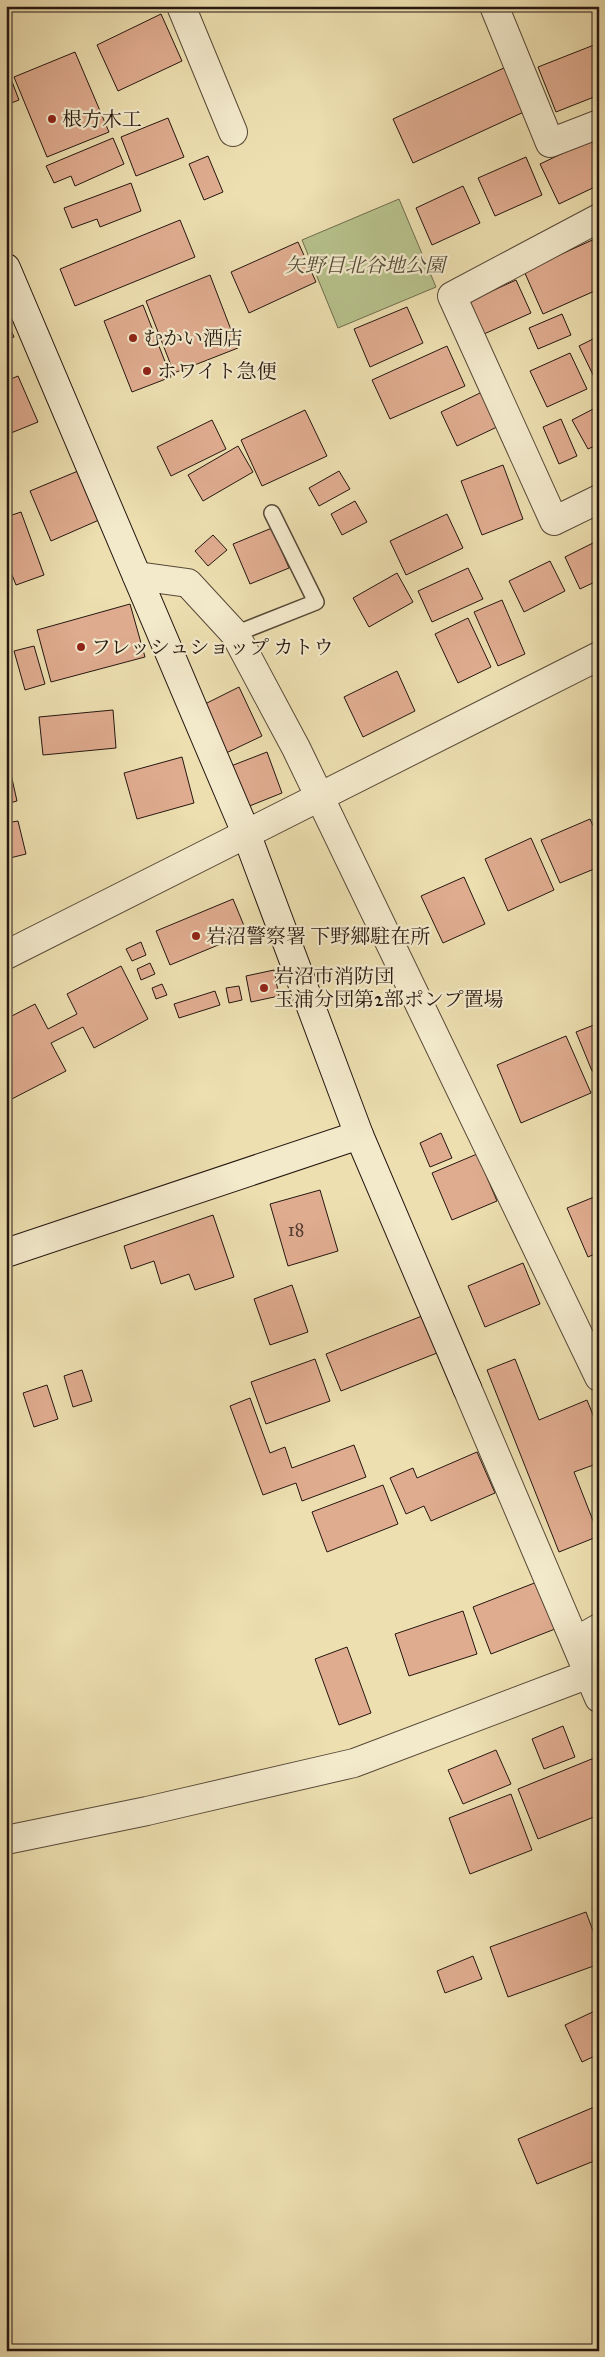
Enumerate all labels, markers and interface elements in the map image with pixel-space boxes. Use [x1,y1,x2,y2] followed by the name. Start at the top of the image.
[62,107,142,131] place label: 根方木工
[46,113,58,125] marker: 根方木工
[285,253,448,277] park label: 矢野目北谷地公園
[143,326,243,350] place label: むかい酒店
[127,332,139,344] marker: むかい酒店
[157,359,276,383] place label: ホワイト急便
[141,365,153,377] marker: ホワイト急便
[91,635,334,659] place label: フレッシュショップ カトウ
[75,641,87,653] marker: フレッシュショップ カトウ
[206,924,430,948] place label: 岩沼警察署 下野郷駐在所
[190,930,202,942] marker: 岩沼警察署 下野郷駐在所
[274,964,504,1011] place label: 岩沼市消防団 玉浦分団第2部ポンプ置場
[258,982,270,994] marker: 岩沼市消防団 玉浦分団第2部ポンプ置場
[288,1219,304,1241] house number: 18

